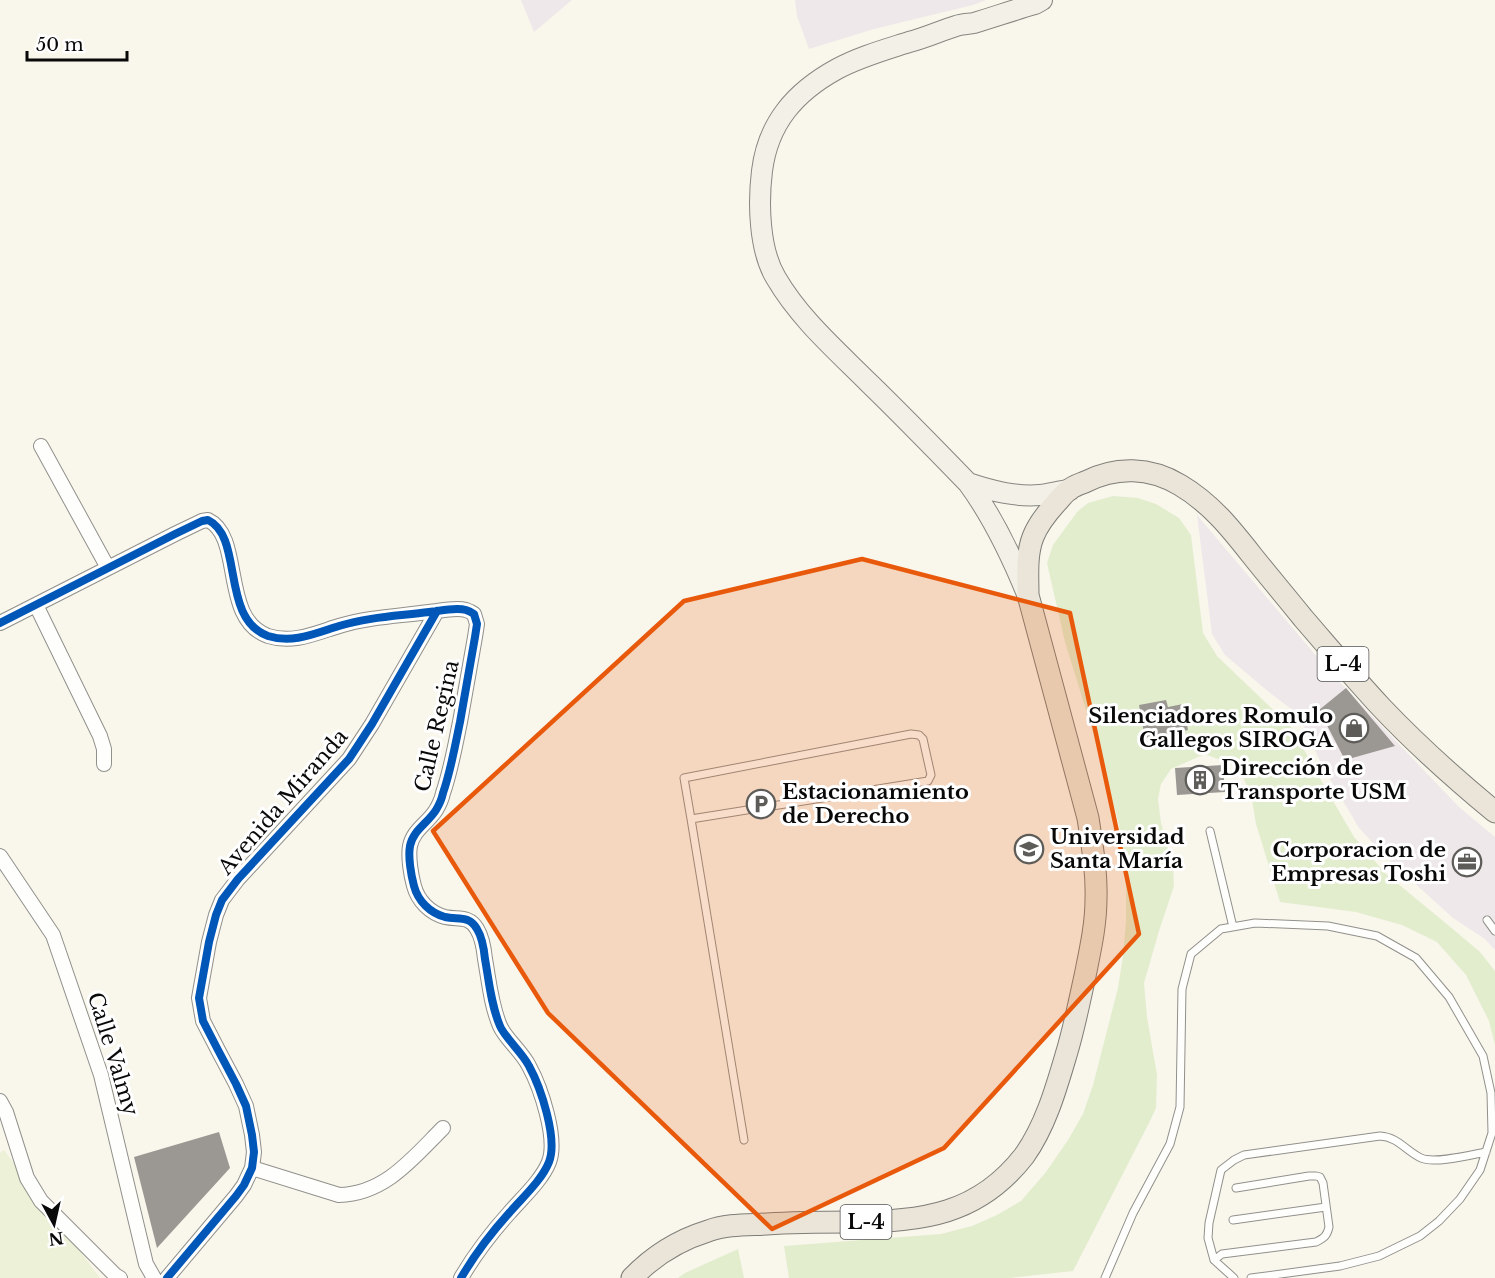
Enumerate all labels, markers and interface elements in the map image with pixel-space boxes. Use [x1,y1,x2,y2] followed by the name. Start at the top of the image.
[27,24,128,62] scale bar
[36,34,84,56] text: 50 m
[1318,647,1368,681] road number: L-4
[409,657,465,794] street label: Calle Regina
[1088,703,1334,753] place label: Silenciadores Romulo Gallegos SIROGA
[1338,712,1370,744] shop icon: Silenciadores Romulo Gallegos SIROGA
[212,724,354,881] street label: Avenida Miranda
[1221,755,1407,805] place label: Dirección de Transporte USM
[1184,764,1216,796] building icon: Dirección de Transporte USM
[782,779,969,829] place label: Estacionamiento de Derecho
[745,788,777,820] parking icon: Estacionamiento de Derecho
[1050,824,1185,874] place label: Universidad Santa María
[1013,833,1045,865] school or university icon: Universidad Santa María
[1271,837,1446,887] place label: Corporacion de Empresas Toshi
[1451,846,1483,878] office icon: Corporacion de Empresas Toshi
[82,989,144,1119] street label: Calle Valmy
[24,1194,84,1254] north arrow
[840,1205,892,1239] road number: L-4
[47,1228,65,1250] text: N

